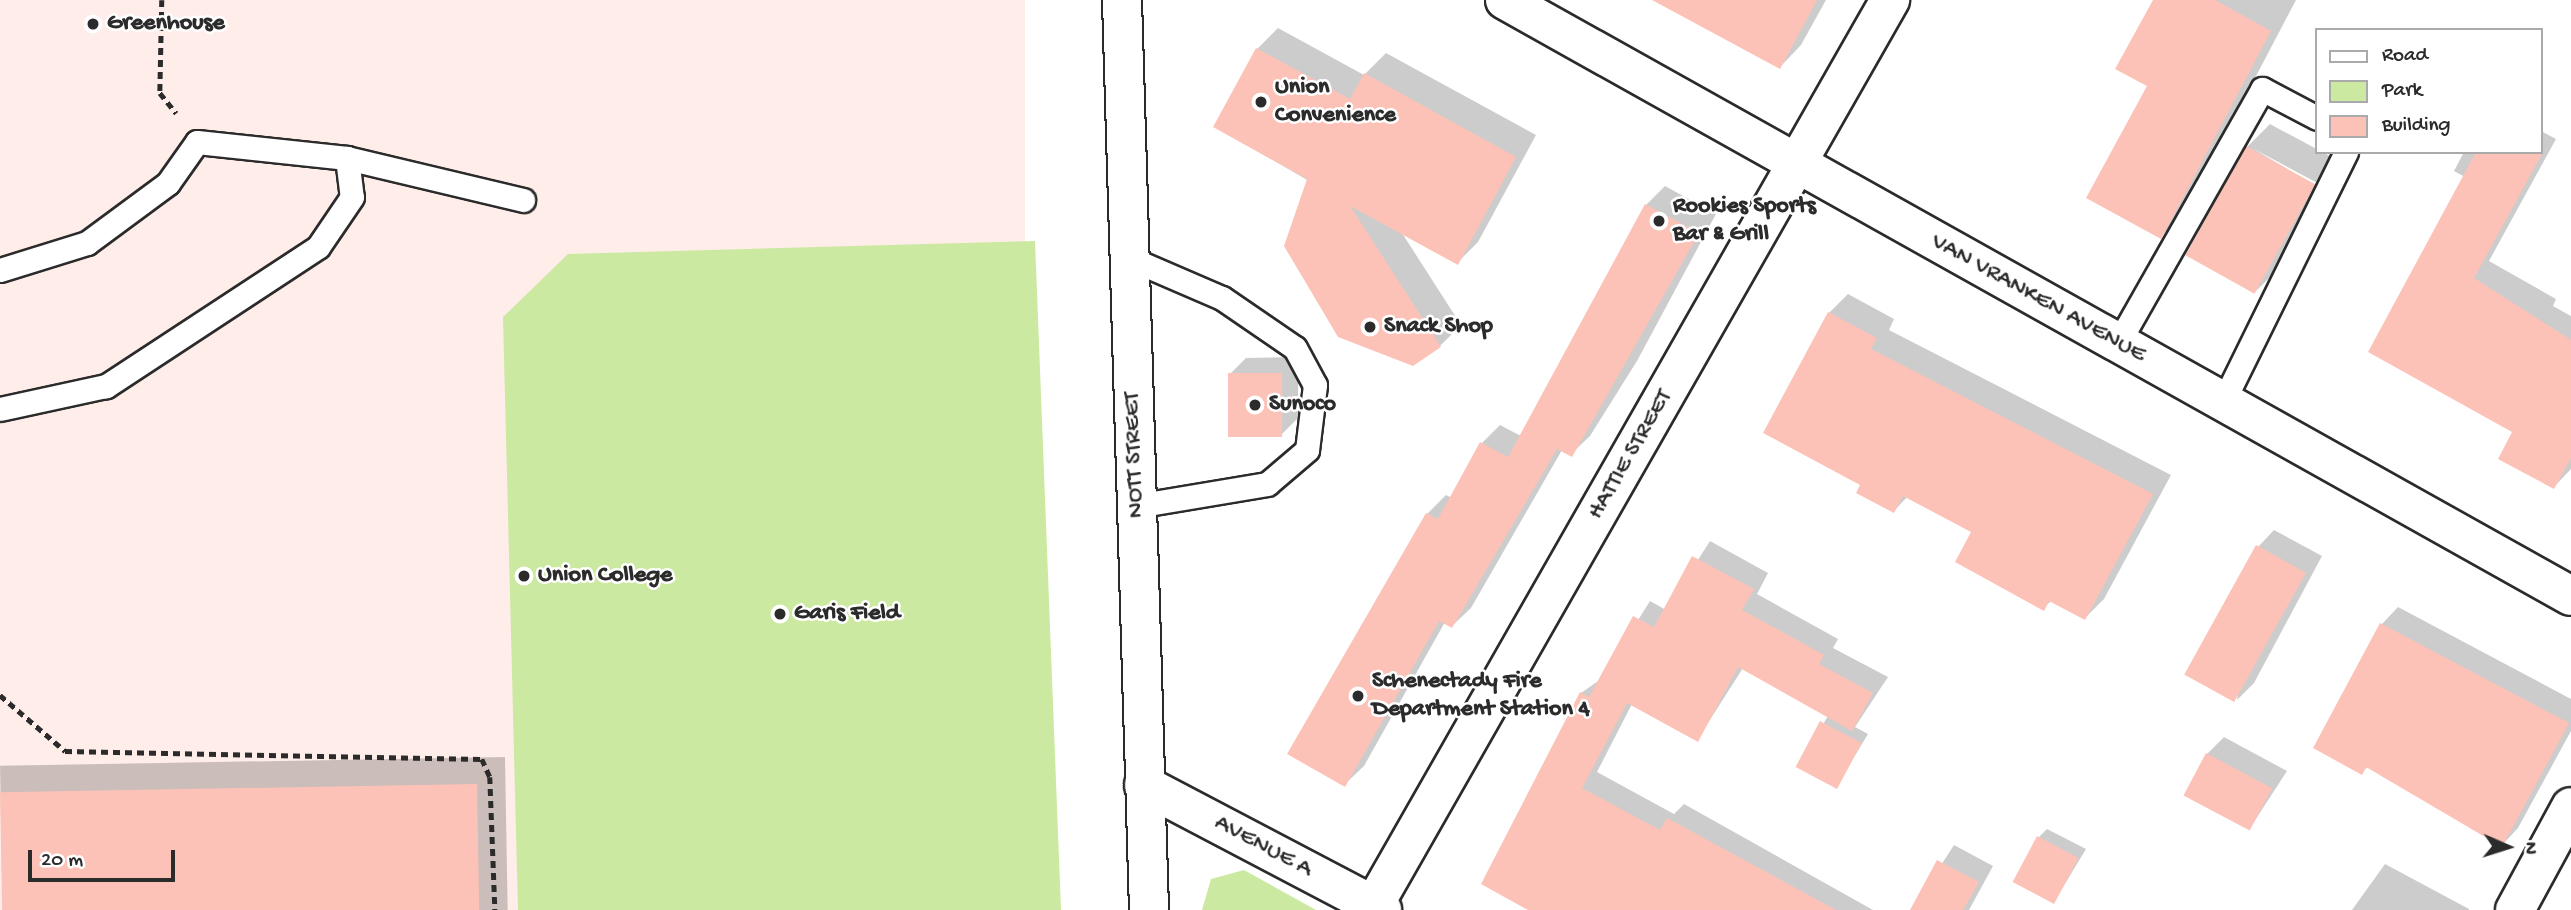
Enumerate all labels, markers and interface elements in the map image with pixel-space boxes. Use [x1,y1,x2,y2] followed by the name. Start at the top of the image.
[107,10,225,38] place label: Greenhouse
[85,16,101,32] marker: Greenhouse
[2316,28,2543,154] legend
[2382,44,2428,69] text: Road
[1275,74,1396,130] place label: Union Convenience
[2382,79,2422,104] text: Park
[1253,94,1269,110] marker: Union Convenience
[2382,114,2451,139] text: Building
[1673,193,1816,249] place label: Rookies Sports Bar & Grill
[1651,213,1667,229] marker: Rookies Sports Bar & Grill
[1926,228,2150,370] street label: VAN VRANKEN AVENUE
[1384,313,1493,341] place label: Snack Shop
[1362,319,1378,335] marker: Snack Shop
[1582,385,1680,525] street label: HATTIE STREET
[1118,391,1152,519] street label: NOTT STREET
[1269,391,1336,419] place label: Sunoco
[1247,397,1263,413] marker: Sunoco
[538,562,672,590] place label: Union College
[516,568,532,584] marker: Union College
[794,600,900,628] place label: Garis Field
[772,606,788,622] marker: Garis Field
[1372,668,1590,724] place label: Schenectady Fire Department Station 4
[1350,688,1366,704] marker: Schenectady Fire Department Station 4
[1209,809,1317,885] street label: AVENUE A
[2473,812,2543,882] north arrow
[32,836,178,880] scale bar
[2518,841,2541,855] text: N
[41,849,83,874] text: 20 m

